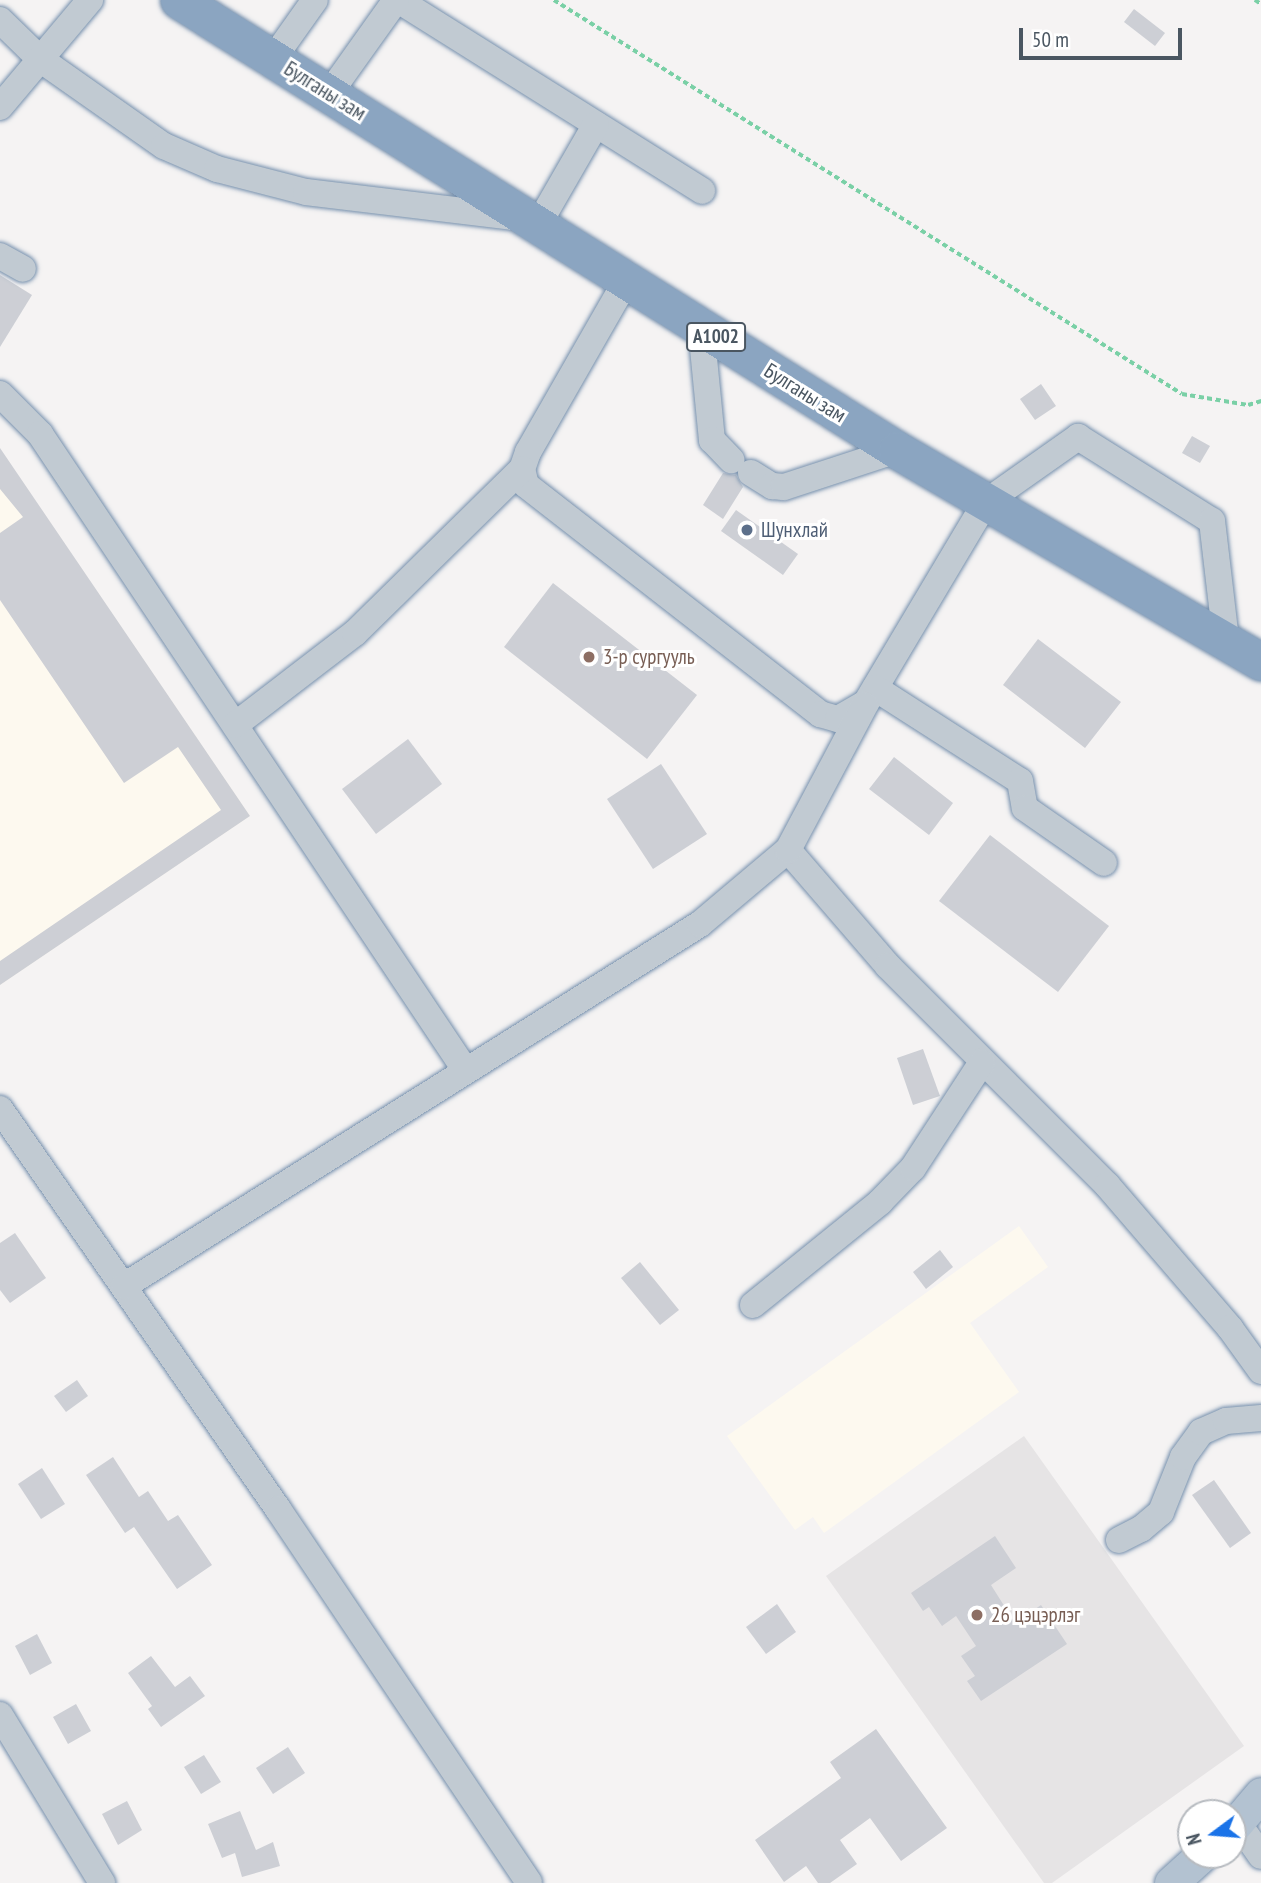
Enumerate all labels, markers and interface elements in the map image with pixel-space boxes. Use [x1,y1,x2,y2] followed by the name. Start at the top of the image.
[1023,14,1186,58] scale bar
[1032,26,1069,53] text: 50 m
[279,56,371,126] street label: Булганы зам
[684,322,748,352] road number: A1002
[759,358,851,428] street label: Булганы зам
[761,517,828,543] place label: Шунхлай
[739,522,755,538] marker: Шунхлай
[603,644,695,670] place label: 3-р сургууль
[581,649,597,665] marker: 3-р сургууль
[991,1602,1080,1628] place label: 26 цэцэрлэг
[969,1607,985,1623] marker: 26 цэцэрлэг
[1177,1799,1247,1869] north arrow
[1181,1831,1207,1847] text: N

